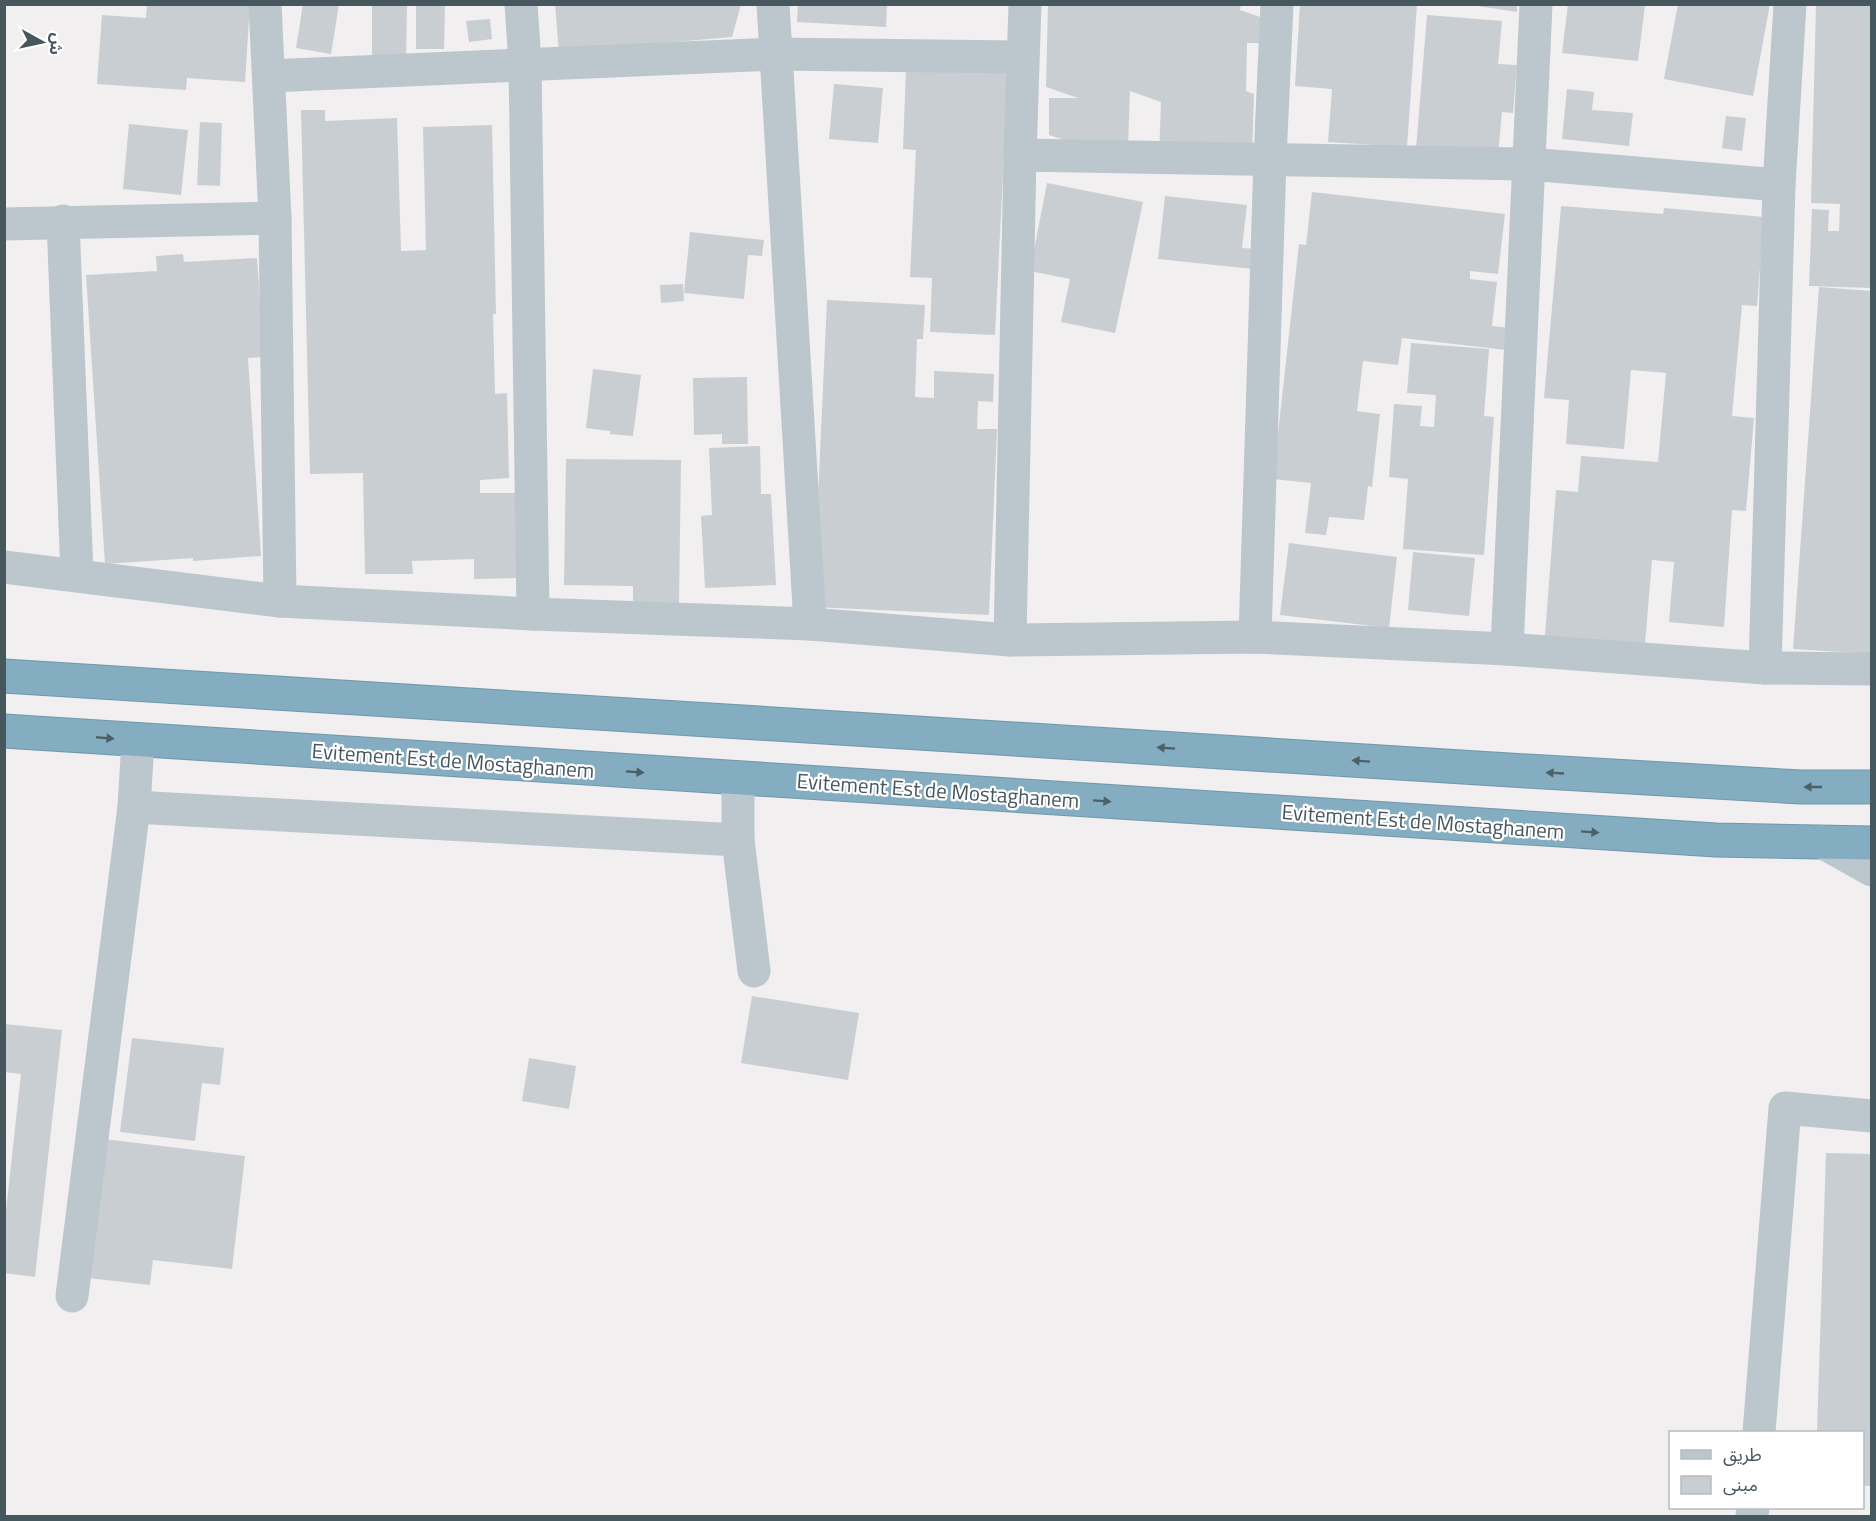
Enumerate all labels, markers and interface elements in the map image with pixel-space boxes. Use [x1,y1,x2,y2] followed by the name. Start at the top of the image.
[12,12,72,72] north arrow
[43,32,70,57] text: ش
[95,733,114,743] one-way arrow
[311,734,596,786] street label: Evitement Est de Mostaghanem
[1157,744,1176,753] one-way arrow
[1351,756,1370,765] one-way arrow
[796,764,1081,816] street label: Evitement Est de Mostaghanem
[625,767,644,776] one-way arrow
[1546,768,1565,777] one-way arrow
[1804,782,1823,792] one-way arrow
[1281,795,1566,847] street label: Evitement Est de Mostaghanem
[1092,797,1111,806] one-way arrow
[1580,827,1599,837] one-way arrow
[1669,1431,1864,1509] legend
[1723,1441,1762,1468] text: طريق
[1723,1471,1758,1498] text: مبنى

